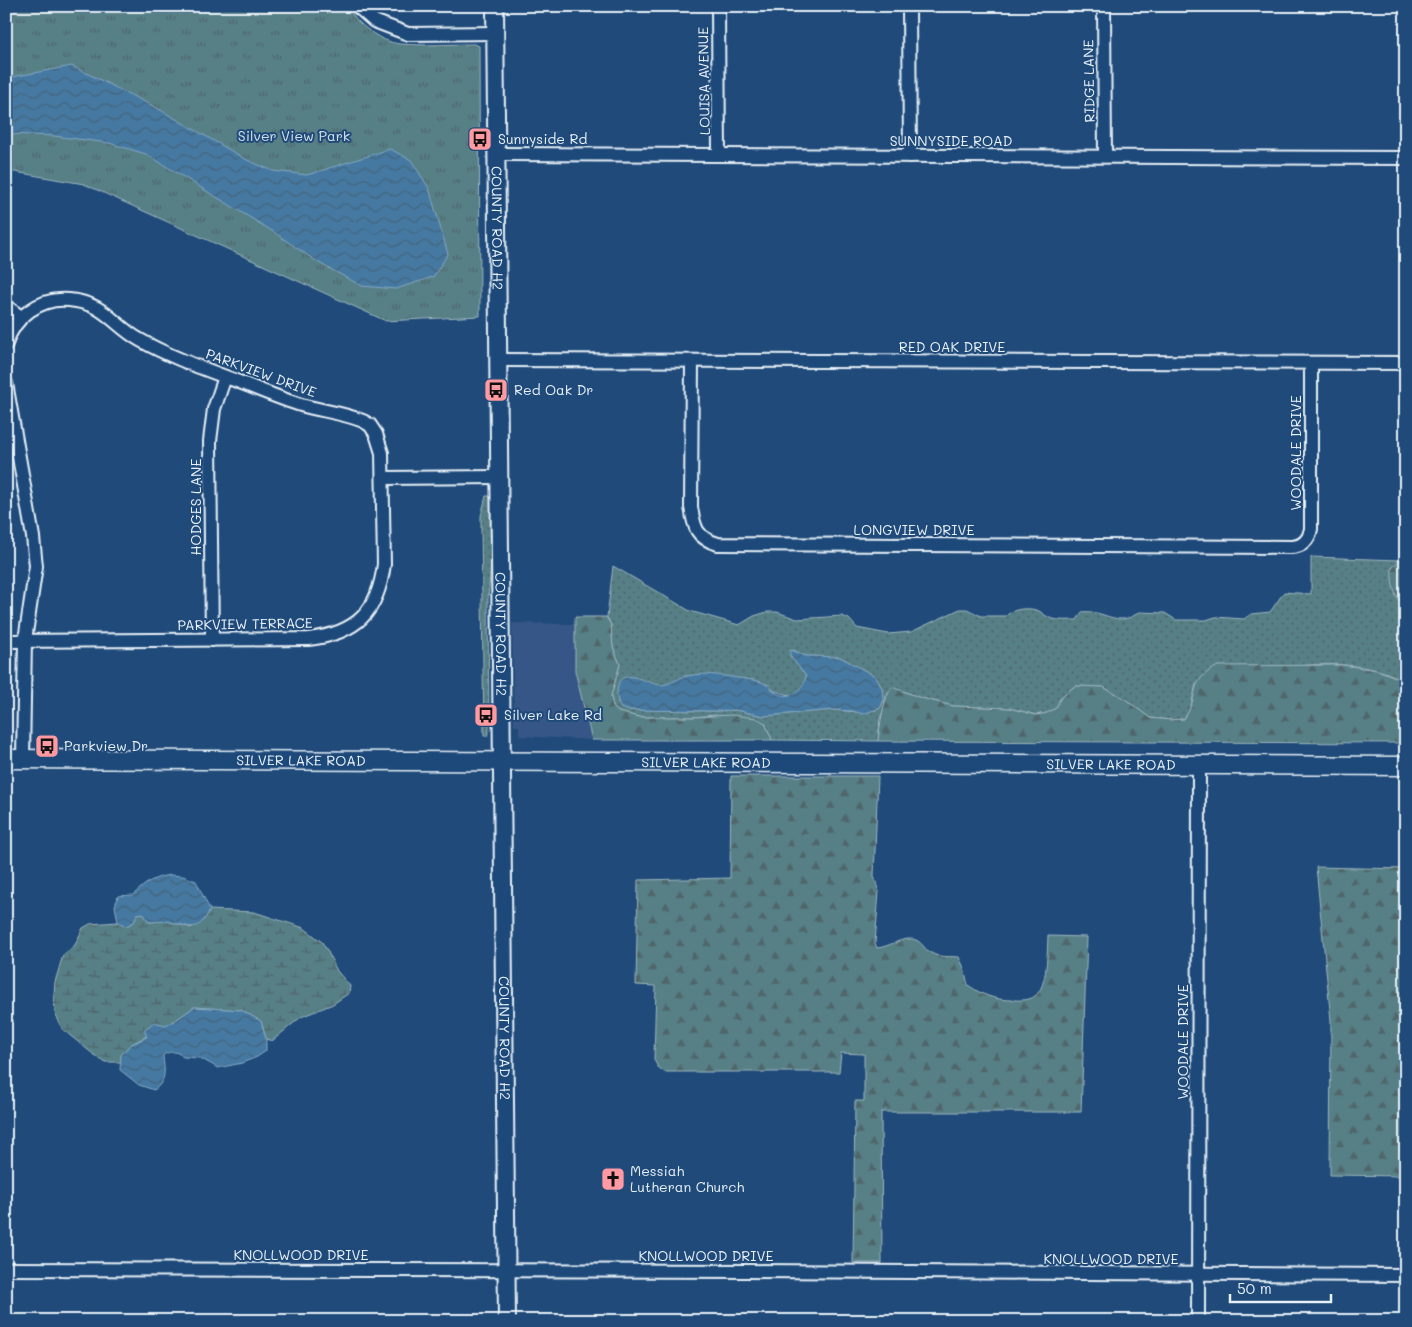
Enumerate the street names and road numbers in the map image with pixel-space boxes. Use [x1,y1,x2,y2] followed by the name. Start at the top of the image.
[693,27,714,135] street label: LOUISA AVENUE
[1078,39,1099,123] street label: RIDGE LANE
[890,131,1012,150] street label: SUNNYSIDE ROAD
[487,166,508,290] street label: COUNTY ROAD H2
[899,337,1005,356] street label: RED OAK DRIVE
[203,344,319,401] street label: PARKVIEW DRIVE
[1286,395,1305,511] street label: WOODALE DRIVE
[186,459,205,555] street label: HODGES LANE
[854,520,974,539] street label: LONGVIEW DRIVE
[491,572,511,696] street label: COUNTY ROAD H2
[177,613,313,634] street label: PARKVIEW TERRACE
[236,750,366,770] street label: SILVER LAKE ROAD
[641,752,771,772] street label: SILVER LAKE ROAD
[1046,754,1176,774] street label: SILVER LAKE ROAD
[495,976,515,1100] street label: COUNTY ROAD H2
[1173,984,1192,1100] street label: WOODALE DRIVE
[234,1245,368,1264] street label: KNOLLWOOD DRIVE
[639,1246,773,1265] street label: KNOLLWOOD DRIVE
[1044,1249,1178,1268] street label: KNOLLWOOD DRIVE

